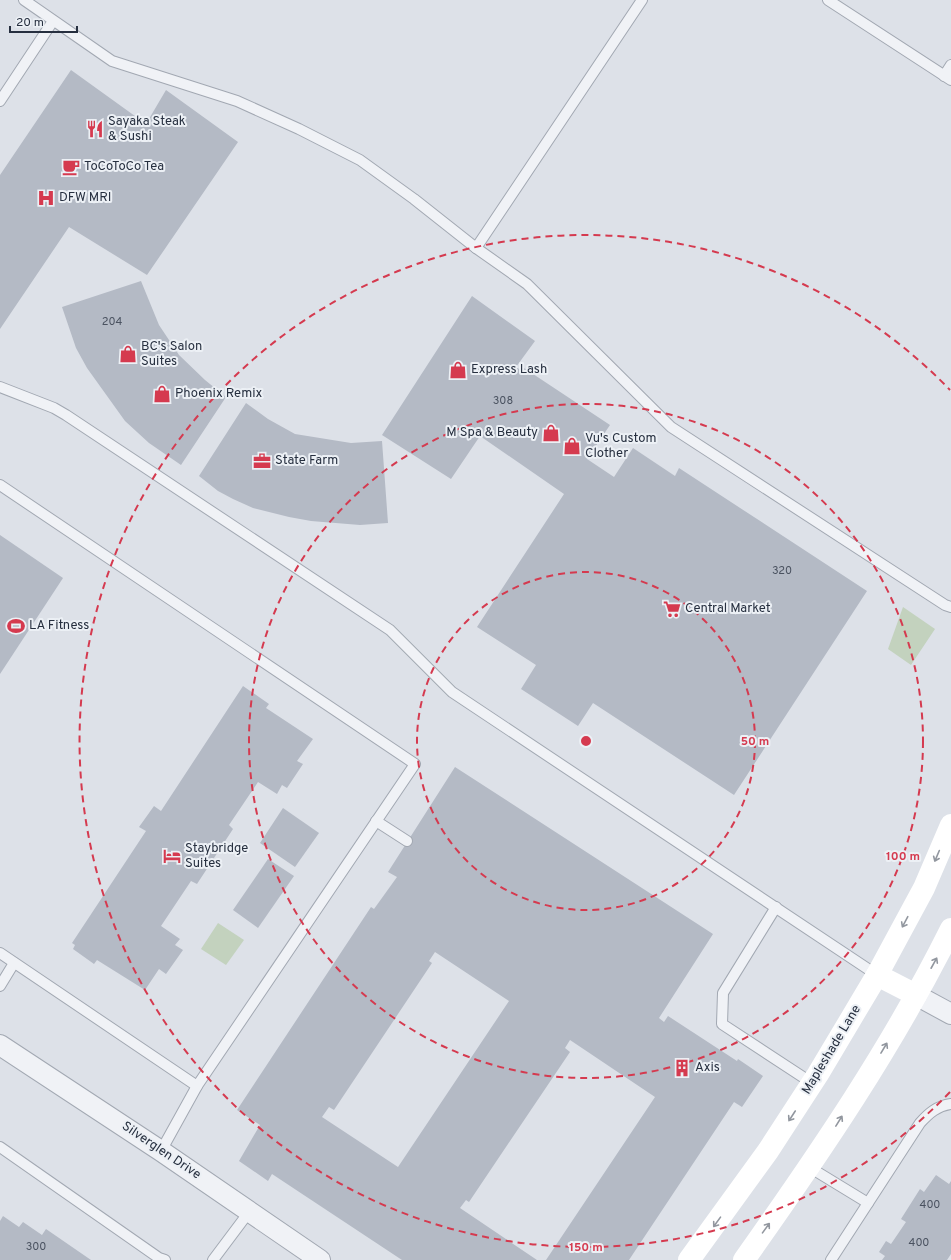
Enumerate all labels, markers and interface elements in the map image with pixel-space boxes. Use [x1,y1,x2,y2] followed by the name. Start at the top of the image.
[10,8,77,34] scale bar
[16,15,44,31] text: 20 m
[108,114,186,145] place label: Sayaka Steak & Sushi
[85,119,105,139] restaurant icon: Sayaka Steak & Sushi
[61,157,81,177] cafe icon: ToCoToCo Tea
[84,159,164,175] place label: ToCoToCo Tea
[36,188,56,208] hospital icon: DFW MRI
[59,190,112,206] place label: DFW MRI
[102,315,122,329] house number: 204
[141,339,202,370] place label: BC's Salon Suites
[118,344,138,364] shop icon: BC's Salon Suites
[448,360,468,380] shop icon: Express Lash
[471,362,547,378] place label: Express Lash
[152,384,172,404] shop icon: Phoenix Remix
[175,386,262,402] place label: Phoenix Remix
[493,394,513,408] house number: 308
[541,423,561,443] shop icon: M Spa & Beauty
[446,425,538,441] place label: M Spa & Beauty
[585,431,657,462] place label: Vu's Custom Clother
[562,436,582,456] shop icon: Vu's Custom Clother
[252,451,272,471] office icon: State Farm
[275,453,338,469] place label: State Farm
[772,564,792,578] house number: 320
[662,599,682,619] supermarket icon: Central Market
[685,601,771,617] place label: Central Market
[6,616,26,636] sports icon: LA Fitness
[29,618,89,634] place label: LA Fitness
[579,734,593,748] centre of rings
[741,734,769,750] text: 50 m
[185,841,248,872] place label: Staybridge Suites
[162,846,182,866] hotel icon: Staybridge Suites
[886,849,920,865] text: 100 m
[933,850,941,862] one-way arrow
[901,916,908,928] one-way arrow
[931,957,938,969] one-way arrow
[799,1002,865,1098] street label: Mapleshade Lane
[881,1042,889,1054] one-way arrow
[672,1058,692,1078] building icon: Axis
[695,1060,720,1076] place label: Axis
[788,1110,796,1121] one-way arrow
[836,1115,844,1127] one-way arrow
[118,1119,204,1183] street label: Silverglen Drive
[920,1198,940,1212] house number: 400
[713,1216,721,1227] one-way arrow
[762,1223,770,1234] one-way arrow
[909,1236,929,1250] house number: 400
[26,1240,46,1254] house number: 300
[569,1240,603,1256] text: 150 m

